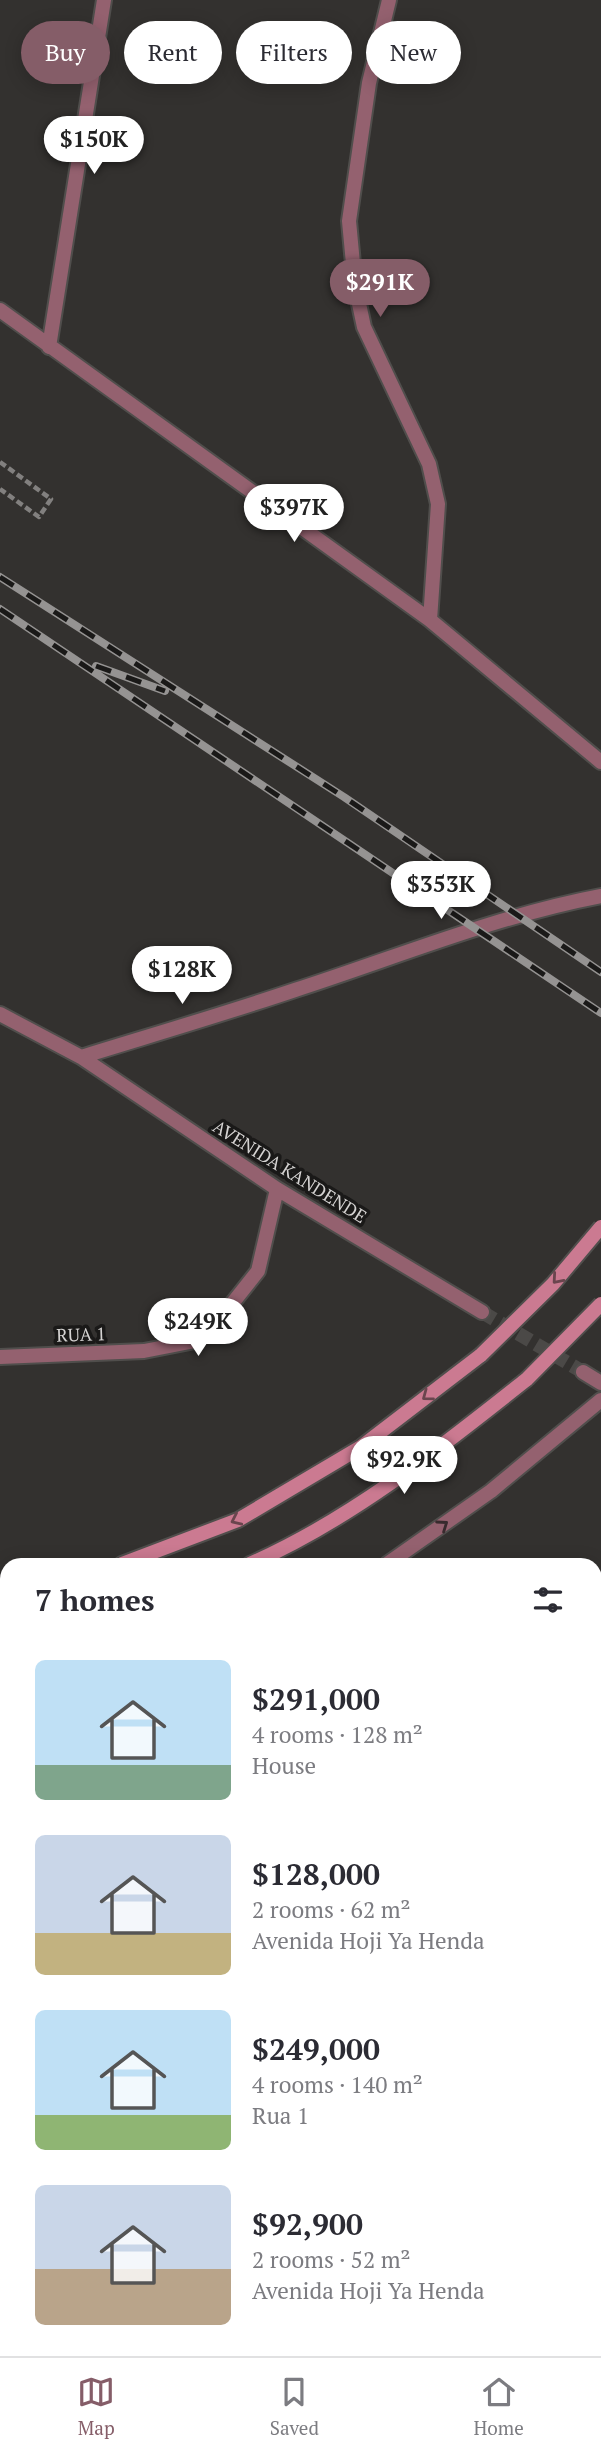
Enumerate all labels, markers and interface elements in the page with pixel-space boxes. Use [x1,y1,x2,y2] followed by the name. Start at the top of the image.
[21,21,110,84] chip: Buy
[124,21,222,84] chip: Rent
[236,21,352,84] chip: Filters
[366,21,461,84] chip: New
[45,116,143,176] pin: $150K
[60,123,128,154] text: $150K
[331,260,429,319] pin: $291K
[346,266,414,297] text: $291K
[245,484,343,544] pin: $397K
[260,491,328,522] text: $397K
[392,862,490,921] pin: $353K
[407,868,475,899] text: $353K
[133,946,231,1006] pin: $128K
[148,953,216,984] text: $128K
[209,1114,371,1228] street label: AVENIDA KANDENDE
[553,1271,565,1284] one-way arrow
[149,1298,247,1358] pin: $249K
[164,1305,232,1336] text: $249K
[56,1321,106,1347] street label: RUA 1
[422,1388,435,1401] one-way arrow
[347,1436,461,1496] pin: $92.9K
[366,1443,442,1474] text: $92.9K
[231,1511,243,1525] one-way arrow
[435,1521,448,1533] one-way arrow
[35,1580,154,1620] text: 7 homes
[529,1581,567,1619] icon: filters
[252,1679,380,1719] text: $291,000
[91,1688,175,1772] icon: home
[252,1719,423,1750] text: 4 rooms · 128 m²
[252,1750,316,1781] text: House
[252,1854,380,1894] text: $128,000
[91,1863,175,1947] icon: home
[252,1894,411,1925] text: 2 rooms · 62 m²
[252,1925,485,1956] text: Avenida Hoji Ya Henda
[252,2029,380,2069] text: $249,000
[91,2038,175,2122] icon: home
[252,2069,423,2100] text: 4 rooms · 140 m²
[252,2100,309,2131] text: Rua 1
[252,2204,363,2244] text: $92,900
[91,2213,175,2297] icon: home
[252,2244,411,2275] text: 2 rooms · 52 m²
[252,2275,485,2306] text: Avenida Hoji Ya Henda
[77,2373,115,2440] tab: Map
[270,2373,319,2440] tab: Saved
[473,2373,524,2440] tab: Home

